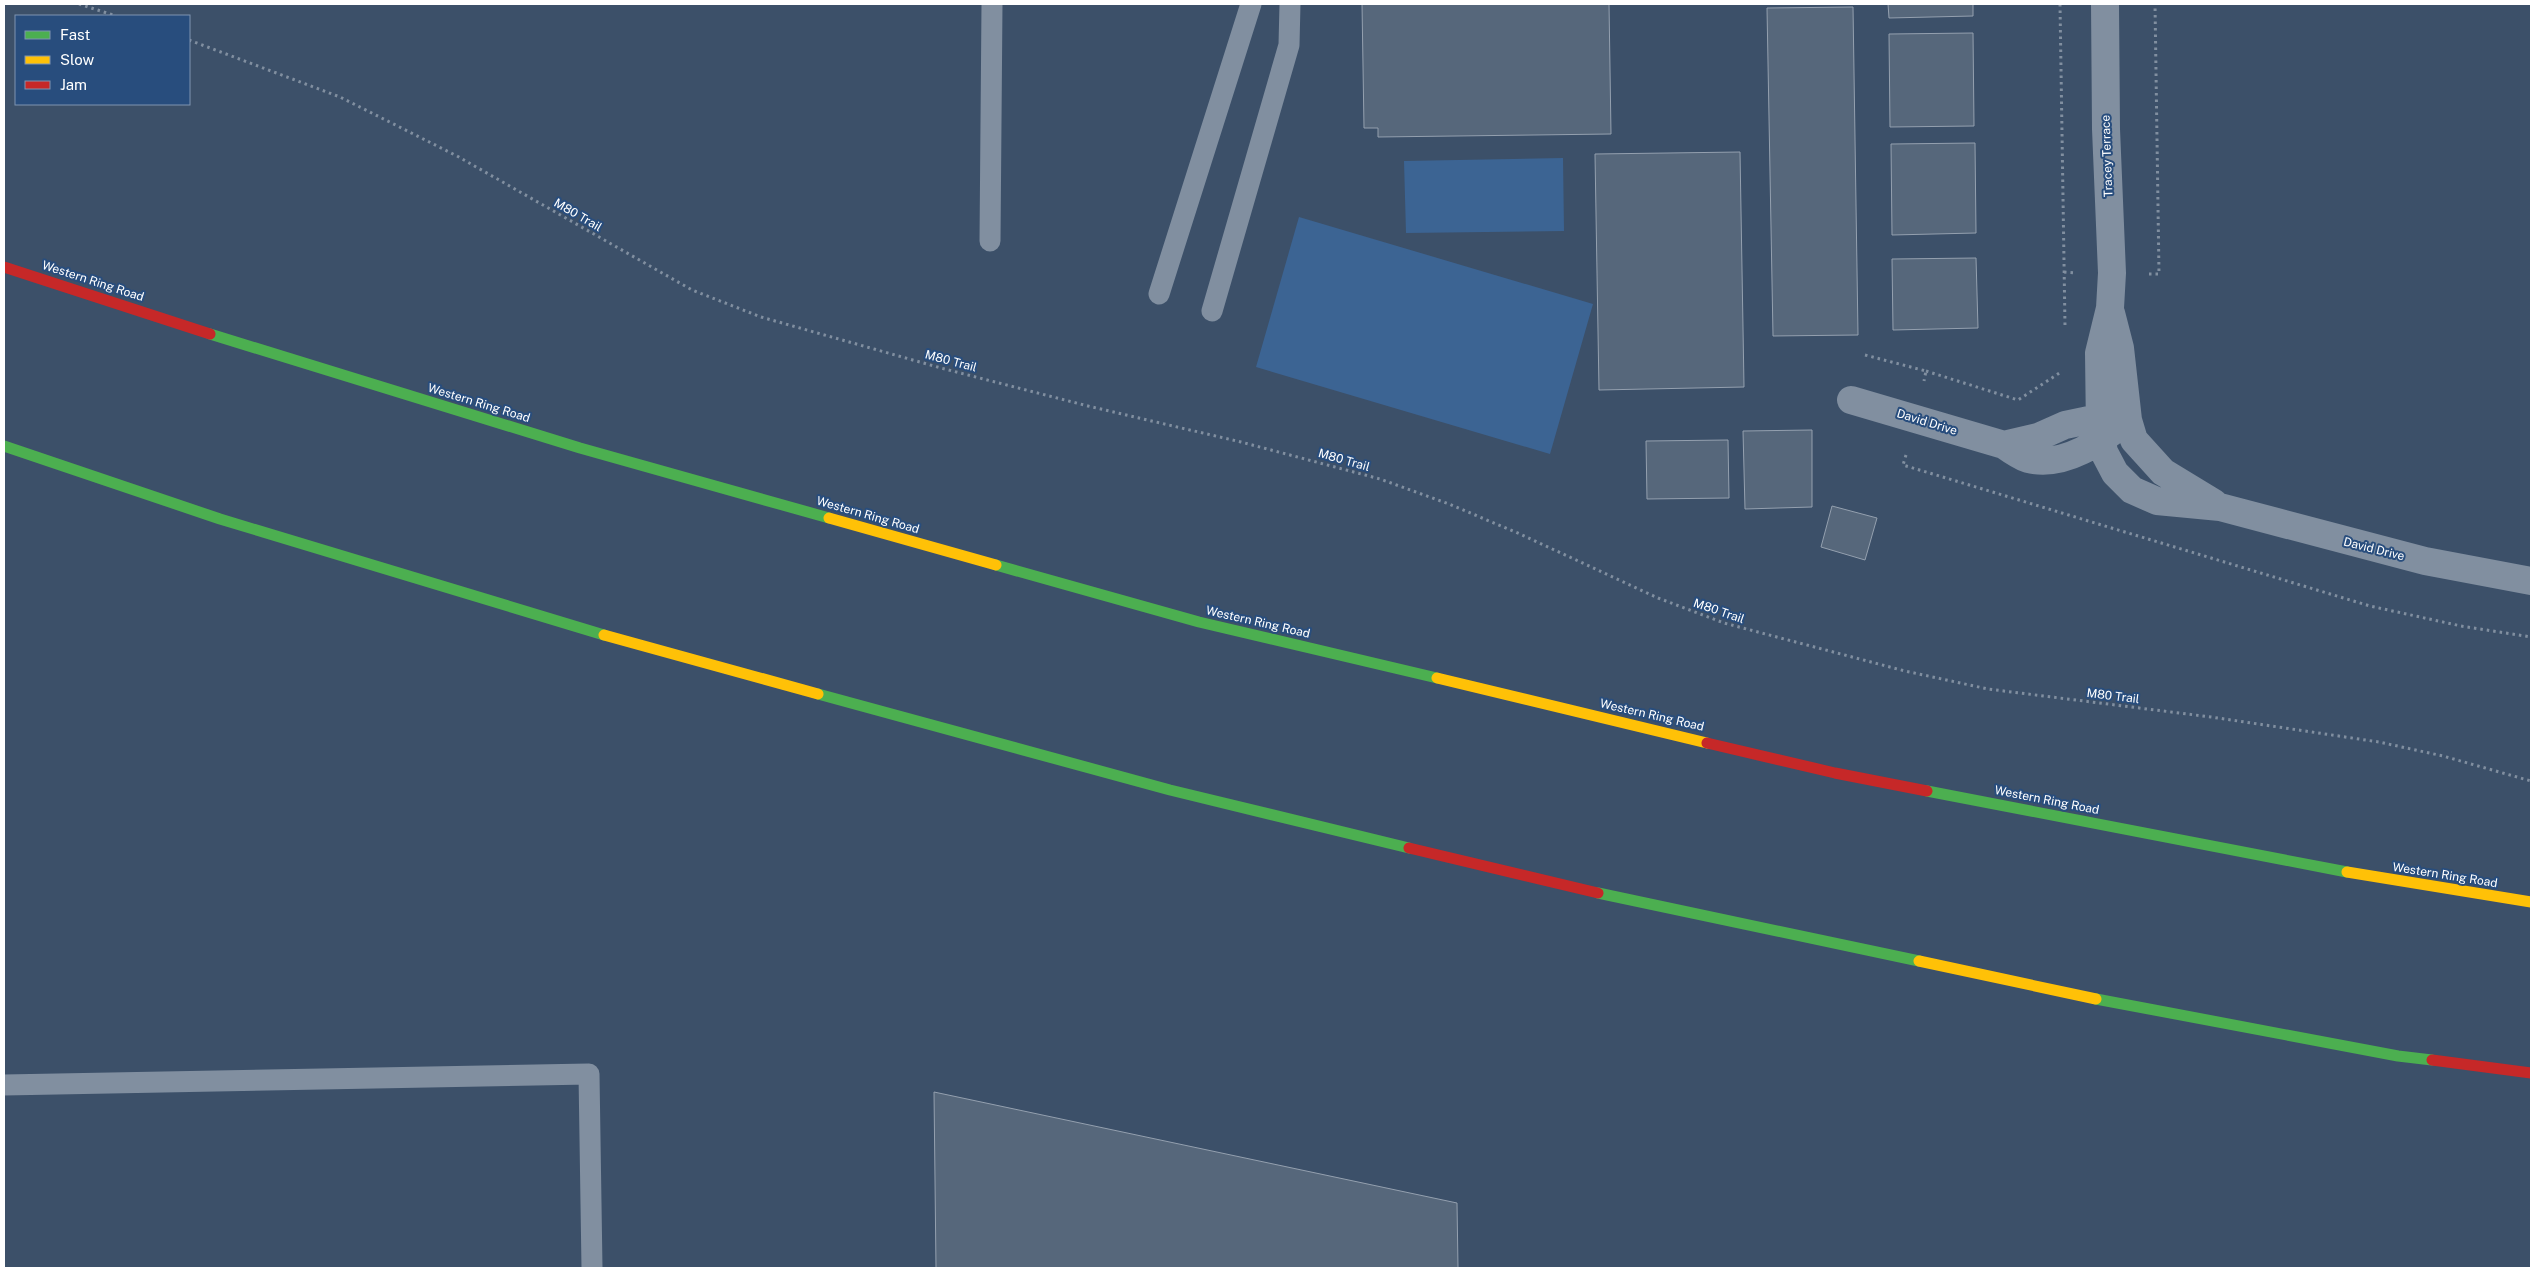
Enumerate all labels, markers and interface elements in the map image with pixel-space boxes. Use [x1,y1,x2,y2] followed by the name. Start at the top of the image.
[15,15,190,105] legend
[60,26,90,43] text: Fast
[60,51,95,68] text: Slow
[60,76,87,93] text: Jam
[2099,114,2115,197] street label: Tracey Terrace
[552,196,605,235] street label: M80 Trail
[40,258,146,304] street label: Western Ring Road
[924,347,979,375] street label: M80 Trail
[426,381,532,425] street label: Western Ring Road
[1895,406,1959,438] street label: David Drive
[1317,446,1372,474] street label: M80 Trail
[815,494,921,536] street label: Western Ring Road
[2342,535,2406,563] street label: David Drive
[1692,596,1747,626] street label: M80 Trail
[1205,603,1311,641] street label: Western Ring Road
[2086,686,2141,706] street label: M80 Trail
[1599,696,1705,734] street label: Western Ring Road
[1994,783,2100,817] street label: Western Ring Road
[2391,860,2499,890] street label: Western Ring Road

